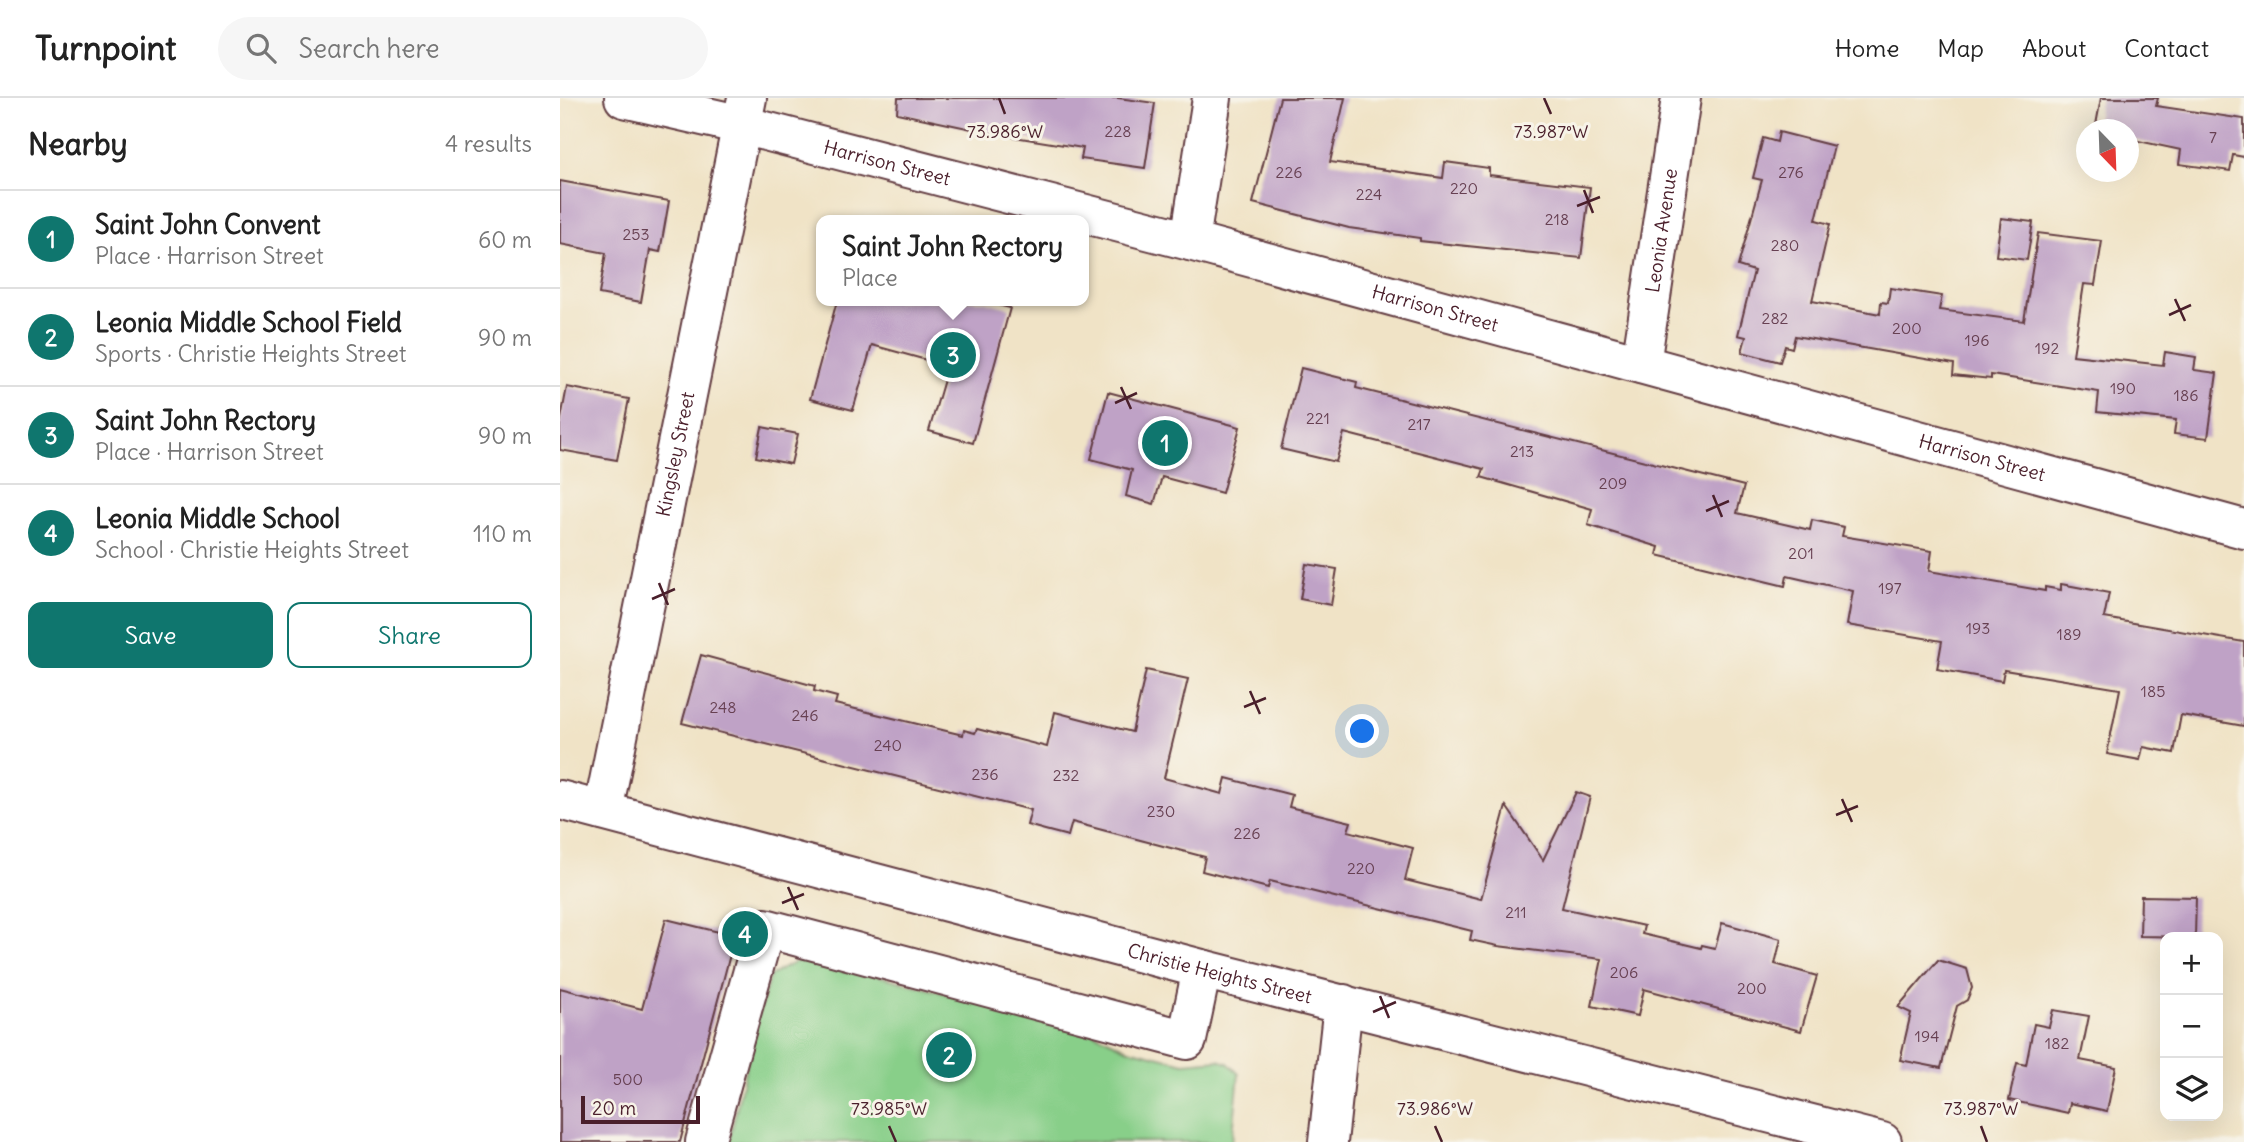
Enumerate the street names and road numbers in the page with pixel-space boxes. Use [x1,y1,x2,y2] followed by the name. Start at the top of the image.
[821,135,953,190] street label: Harrison Street
[1640,167,1682,294] street label: Leonia Avenue
[1369,279,1501,337] street label: Harrison Street
[651,390,699,519] street label: Kingsley Street
[1916,429,2048,486] street label: Harrison Street
[1125,938,1314,1008] street label: Christie Heights Street

